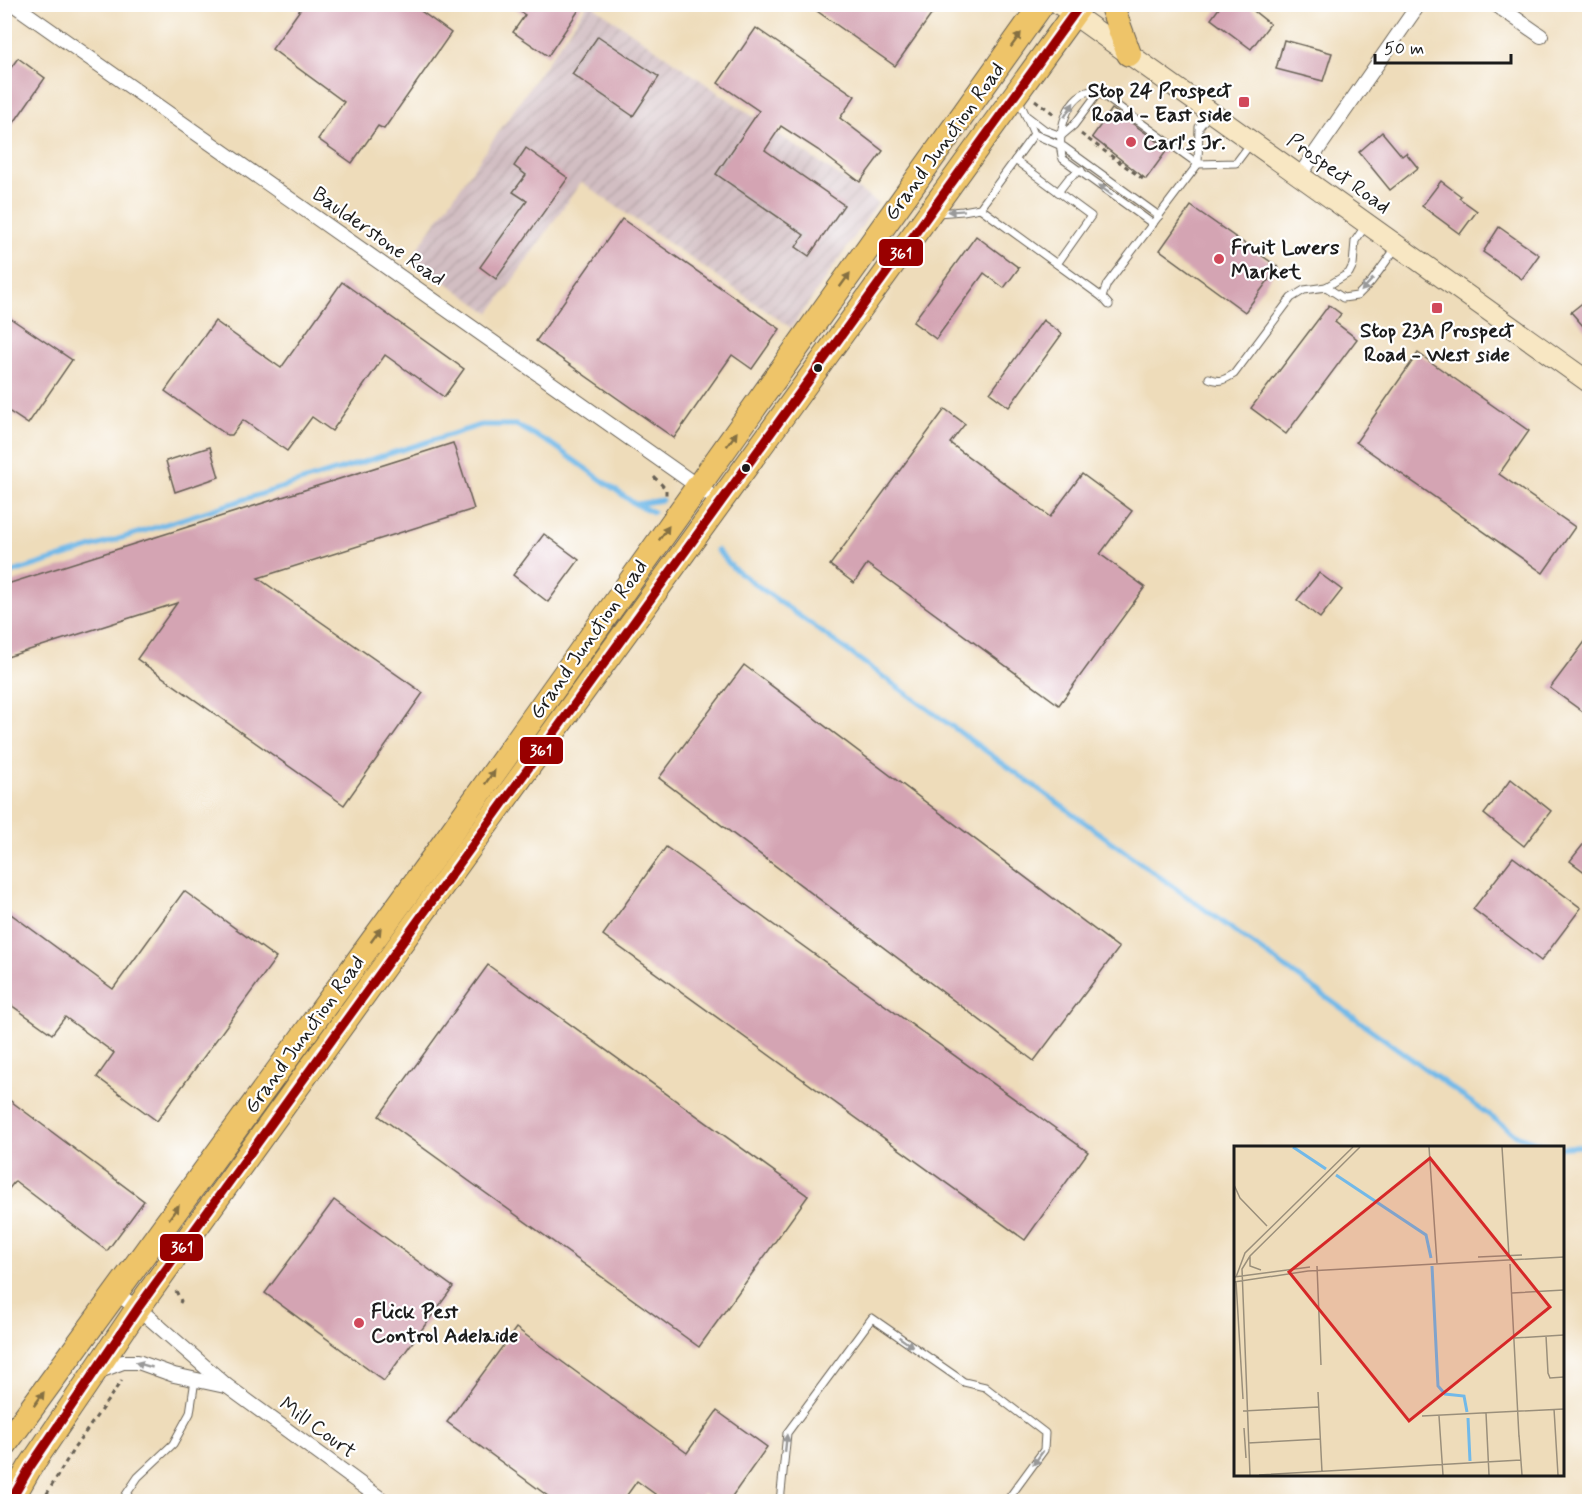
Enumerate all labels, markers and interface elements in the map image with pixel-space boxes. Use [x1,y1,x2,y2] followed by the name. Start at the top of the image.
[1375,27,1512,65] scale bar
[1010,32,1022,47] one-way arrow
[1384,37,1424,61] text: 50 m
[878,57,1012,226] street label: Grand Junction Road
[1088,77,1232,129] place label: Stop 24 Prospect Road - East side
[1237,95,1251,109] marker: Stop 24 Prospect Road - East side
[1064,101,1075,118] one-way arrow
[1281,127,1396,221] street label: Prospect Road
[1143,129,1226,157] place label: Carl's Jr.
[1124,135,1138,149] marker: Carl's Jr.
[306,180,451,293] street label: Baulderstone Road
[1098,184,1114,196] one-way arrow
[946,207,965,216] one-way arrow
[1231,234,1340,286] place label: Fruit Lovers Market
[878,238,924,267] line badge: 361
[890,244,912,265] text: 361
[1212,252,1226,266] marker: Fruit Lovers Market
[839,272,850,288] one-way arrow
[1360,277,1374,292] one-way arrow
[1430,301,1444,315] marker: Stop 23A Prospect Road - West side
[1360,317,1514,369] place label: Stop 23A Prospect Road - West side
[812,362,824,374] unlabelled marker
[726,431,738,447] one-way arrow
[740,462,752,474] unlabelled marker
[658,526,670,542] one-way arrow
[523,554,655,725] street label: Grand Junction Road
[519,736,564,765] line badge: 361
[530,741,552,762] text: 361
[484,770,496,786] one-way arrow
[370,928,382,944] one-way arrow
[238,950,372,1119] street label: Grand Junction Road
[1234,1146,1564,1476] inset map
[168,1204,180,1220] one-way arrow
[159,1233,204,1262] line badge: 361
[171,1238,193,1259] text: 361
[371,1298,518,1350] place label: Flick Pest Control Adelaide
[352,1316,366,1330] marker: Flick Pest Control Adelaide
[897,1336,913,1348] one-way arrow
[135,1360,153,1369] one-way arrow
[273,1390,362,1465] street label: Mill Court
[32,1391,44,1406] one-way arrow
[781,1434,791,1453] one-way arrow
[1032,1449,1044,1465] one-way arrow

